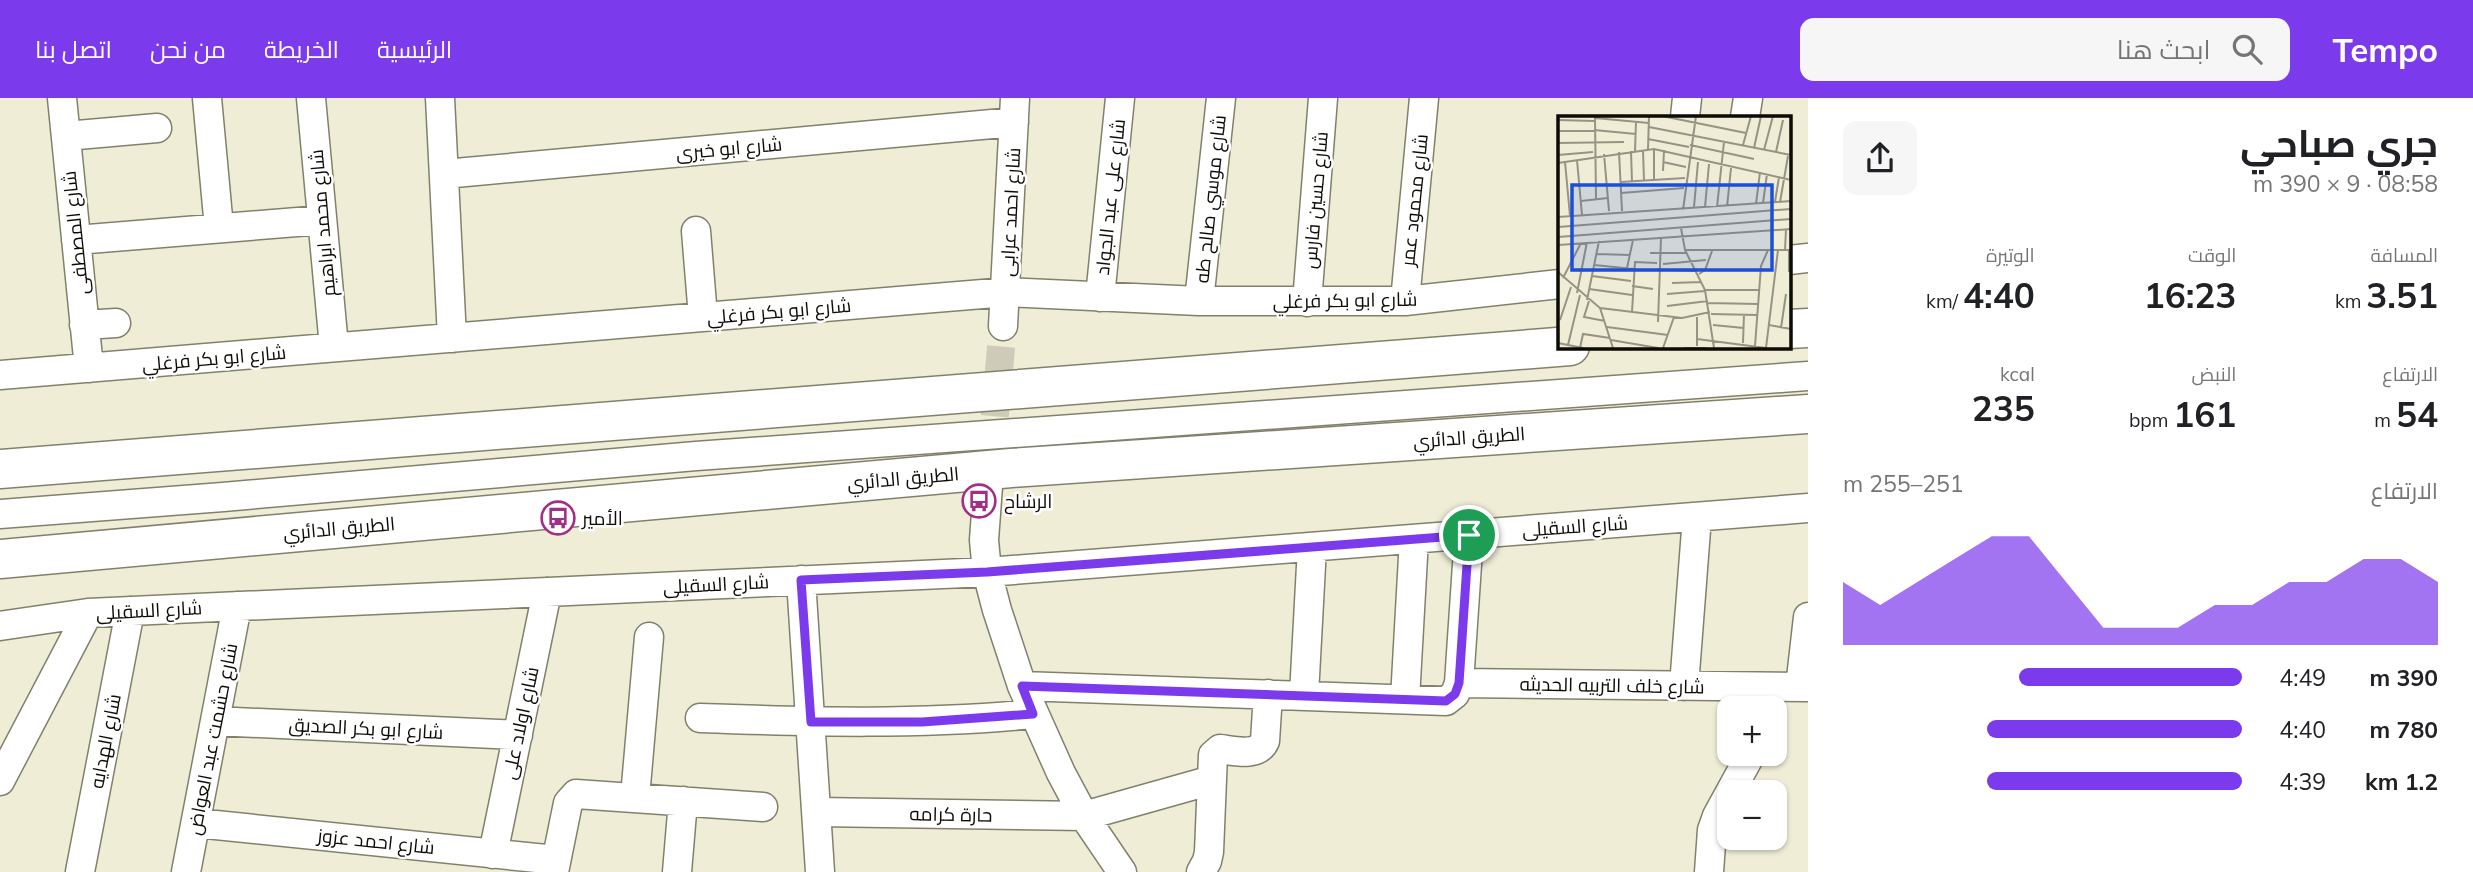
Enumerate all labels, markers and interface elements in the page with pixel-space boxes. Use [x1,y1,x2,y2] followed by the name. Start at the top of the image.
[1800,18,2290,81] search box
[2332,29,2438,70] text: Tempo
[2228,30,2266,68] icon: search
[2117,33,2210,66] text: ابحث هنا
[35,34,112,64] text: اتصل بنا
[150,34,226,64] text: من نحن
[264,34,339,64] text: الخريطة
[377,34,452,64] text: الرئيسية
[1189,114,1234,285] street label: شارع موسي صالح طه
[1558,116,1790,348] inset map
[1090,118,1132,277] street label: شارع على عبد الجواد
[2240,119,2438,167] text: جري صباحي
[1843,121,1917,195] button: share
[1297,130,1335,270] street label: شارع حسين فارس
[675,131,783,167] street label: شارع ابو خيرى
[1395,133,1435,269] street label: شارع محمود عمر
[995,147,1027,277] street label: شارع احمد عرابى
[304,148,342,298] street label: شارع محمد ابراهيم
[2253,169,2438,198] text: 08:58 · 9 × 390 m
[57,170,95,296] street label: شارع المصطفى
[1986,243,2035,267] text: الوتيرة
[2188,243,2236,267] text: الوقت
[2370,243,2438,267] text: المسافة
[1963,273,2035,317] text: 4:40
[2144,273,2236,317] text: 16:23
[2366,273,2438,317] text: 3.51
[1273,287,1418,316] street label: شارع ابو بكر فرغلي
[1926,289,1963,313] text: /km
[2335,289,2366,313] text: km
[706,293,852,332] street label: شارع ابو بكر فرغلي
[141,340,287,379] street label: شارع ابو بكر فرغلي
[2000,362,2035,386] text: kcal
[2192,362,2236,386] text: النبض
[2382,362,2438,386] text: الارتفاع
[1972,386,2035,430] text: 235
[2173,392,2236,436] text: 161
[2396,392,2438,436] text: 54
[2129,408,2173,432] text: bpm
[2374,408,2396,432] text: m
[1412,421,1526,456] street label: الطريق الدائري
[846,461,960,498] street label: الطريق الدائري
[1843,469,1964,498] text: 251–255 m
[2371,476,2438,505] text: الارتفاع
[960,482,998,520] bus stop icon: الرشاح
[1004,489,1052,515] place label: الرشاح
[539,499,577,537] bus stop icon: الأمير
[1439,505,1499,565] pin
[581,506,623,530] place label: الأمير
[1521,510,1629,544] street label: شارع السقيلى
[282,511,396,548] street label: الطريق الدائري
[1450,516,1488,554] icon: arrive
[662,569,770,601] street label: شارع السقيلى
[95,595,203,627] street label: شارع السقيلى
[182,641,244,837] street label: شارع حشمت عبد العواض
[2279,663,2326,692] text: 4:49
[2370,663,2438,692] text: 390 m
[496,664,546,782] street label: شارع اولاد على
[1519,671,1705,701] street label: شارع خلف التربيه الحديثه
[84,692,128,791] street label: شارع الهدايه
[1717,696,1787,850] map controls
[1717,696,1787,766] button: +
[288,712,444,746] street label: شارع ابو بكر الصديق
[2279,715,2326,744] text: 4:40
[2370,715,2438,744] text: 780 m
[2279,767,2326,796] text: 4:39
[2365,767,2438,796] text: 1.2 km
[1717,780,1787,850] button: −
[909,801,993,827] street label: حارة كرامه
[315,823,436,861] street label: شارع احمد عزوز

